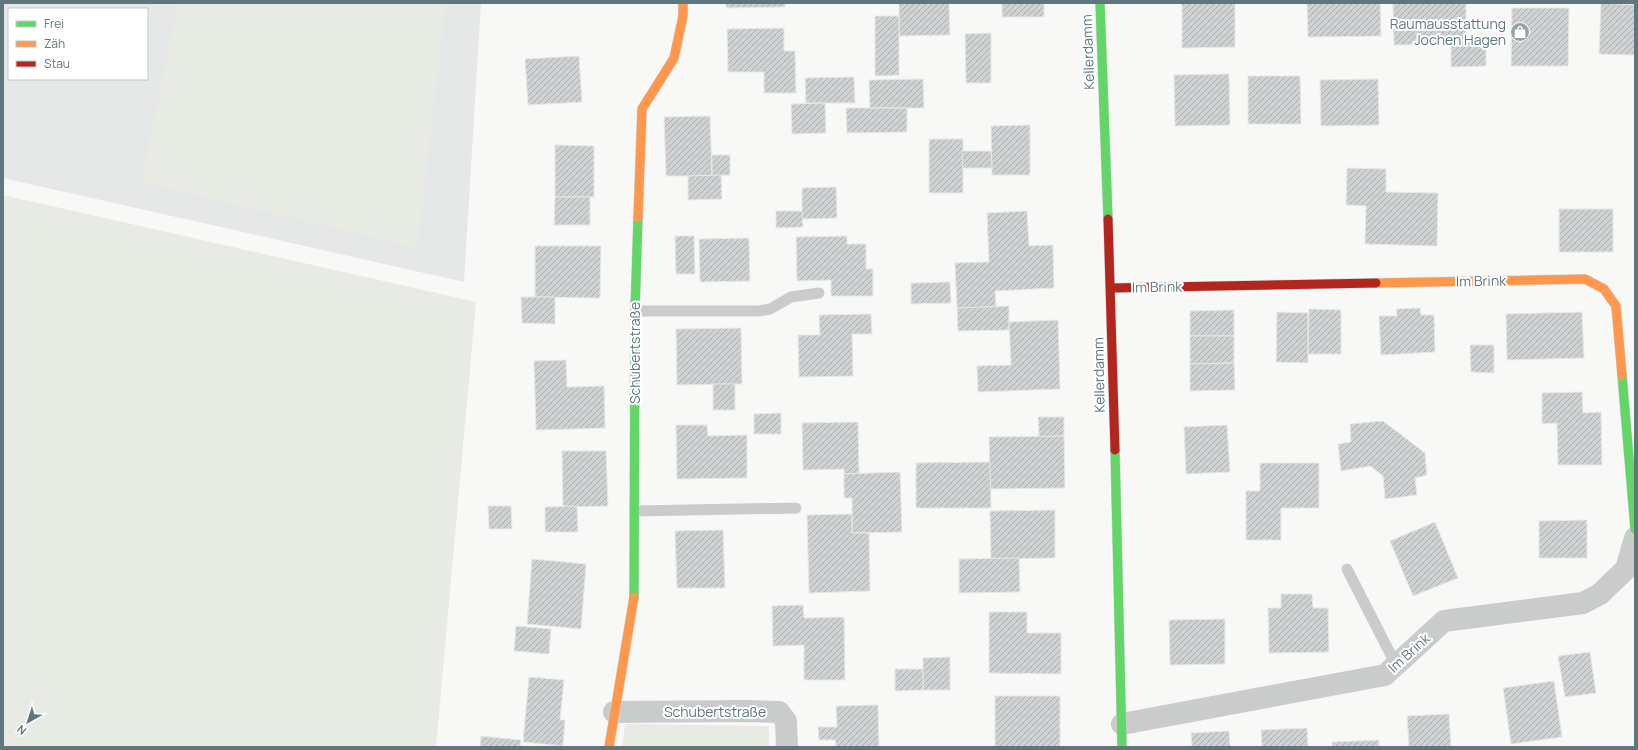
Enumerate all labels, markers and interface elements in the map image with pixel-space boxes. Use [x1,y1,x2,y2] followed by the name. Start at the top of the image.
[8,8,148,80] legend
[1077,14,1098,90] street label: Kellerdamm
[1390,14,1506,49] place label: Raumausstattung Jochen Hagen
[44,15,64,32] text: Frei
[1509,21,1531,43] shop icon: Raumausstattung Jochen Hagen
[44,35,65,52] text: Zäh
[44,55,70,72] text: Stau
[1456,271,1507,290] street label: Im Brink
[1132,277,1183,296] street label: Im Brink
[625,302,644,404] street label: Schubertstraße
[1088,337,1109,413] street label: Kellerdamm
[1384,628,1434,676] street label: Im Brink
[8,702,48,742] north arrow
[664,702,766,721] street label: Schubertstraße
[14,722,29,738] text: N

